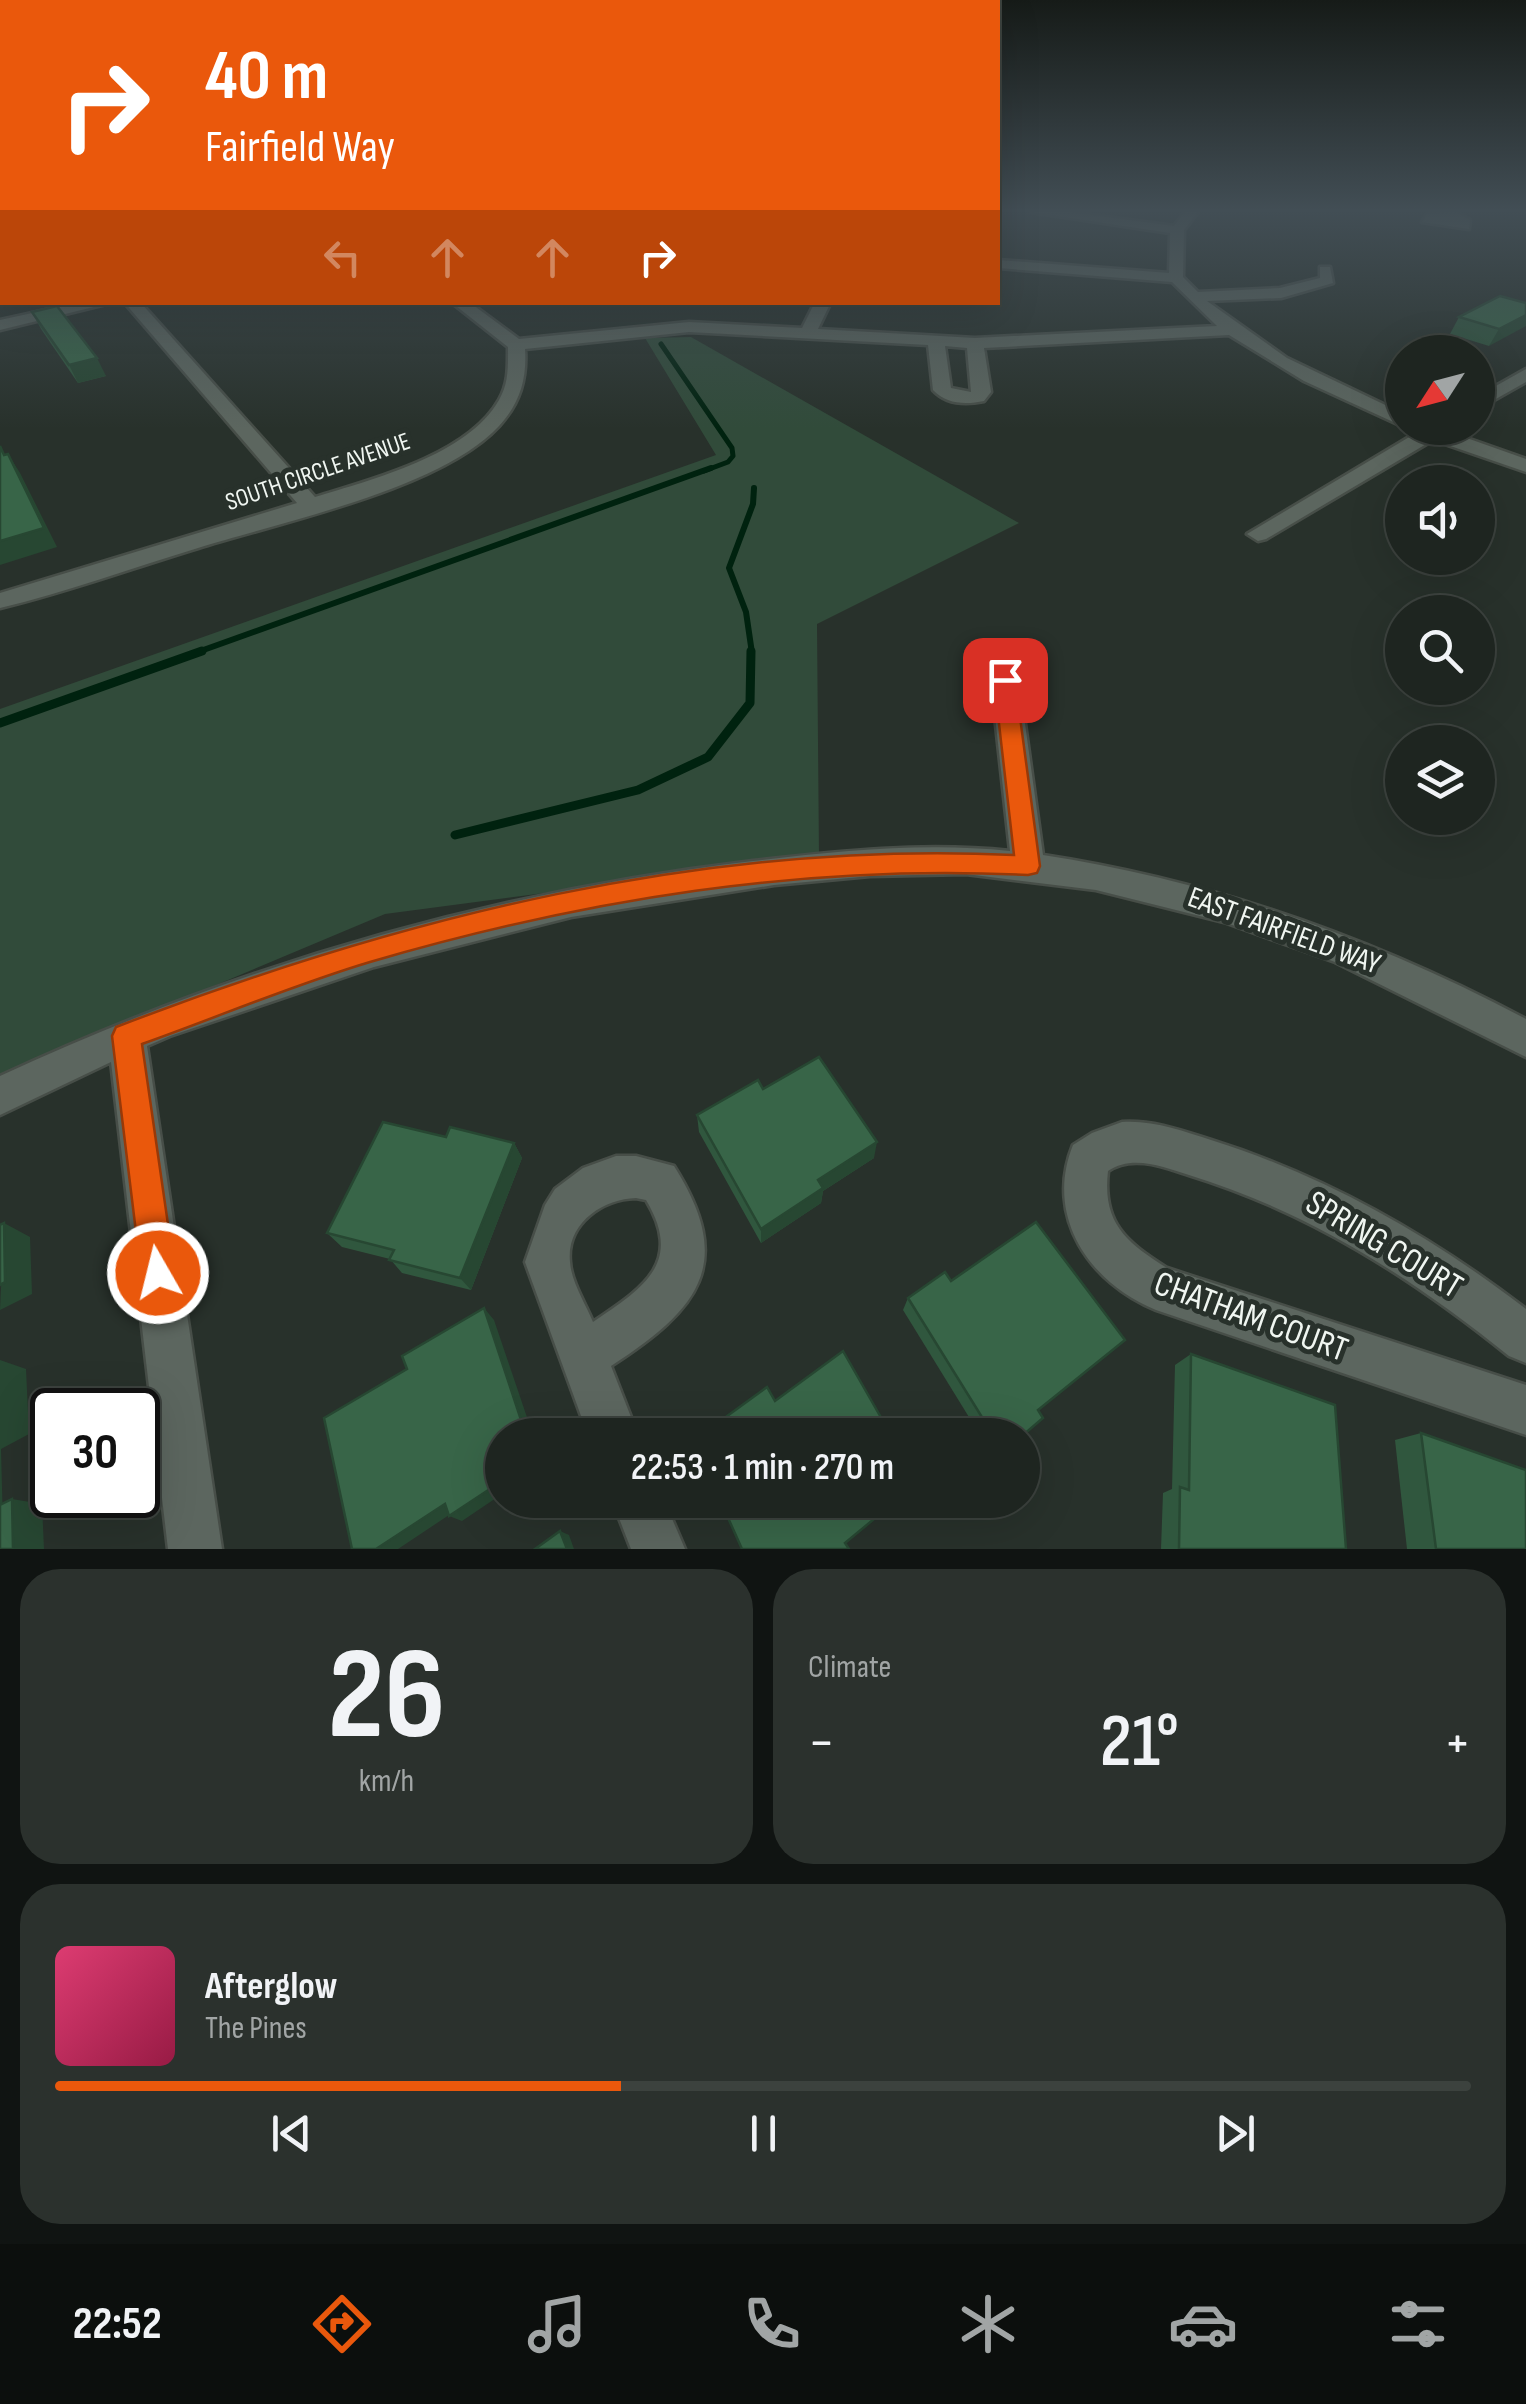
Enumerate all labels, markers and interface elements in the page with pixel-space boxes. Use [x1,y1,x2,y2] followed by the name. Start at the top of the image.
[205,35,328,119] text: 40 m
[40,40,170,170] icon: right
[205,120,395,175] text: Fairfield Way
[315,230,370,285] icon: left
[420,230,475,285] icon: ahead
[525,230,580,285] icon: ahead
[630,230,685,285] icon: right
[1385,335,1495,445] north arrow
[1385,335,1495,835] map controls
[222,426,414,518] street label: SOUTH CIRCLE AVENUE
[1385,465,1495,575] button: sound
[1385,595,1495,705] button: search
[963,638,1048,723] pin
[978,653,1033,708] icon: arrive
[1385,725,1495,835] button: layers
[1183,879,1386,983] street label: EAST FAIRFIELD WAY
[1298,1181,1470,1309] street label: SPRING COURT
[106,1221,210,1325] position arrow
[1148,1262,1354,1372] street label: CHATHAM COURT
[30,1388,160,1518] speed limit sign: 30
[631,1445,894,1490] text: 22:53 · 1 min · 270 m
[327,1619,446,1775] text: 26
[808,1648,891,1687] text: Climate
[1100,1697,1179,1788] text: 21°
[808,1710,835,1777] text: −
[1444,1710,1471,1777] text: +
[359,1762,414,1801] text: km/h
[205,1964,338,2009] text: Afterglow
[205,2009,307,2048] text: The Pines
[264,2106,319,2161] icon: previous
[736,2106,791,2161] icon: pause
[1208,2106,1263,2161] icon: next
[307,2289,377,2359] icon: directions
[522,2289,592,2359] icon: music
[737,2289,807,2359] icon: phone
[953,2289,1023,2359] icon: climate
[1168,2289,1238,2359] icon: car
[1383,2289,1453,2359] icon: filters
[73,2297,162,2352] text: 22:52

